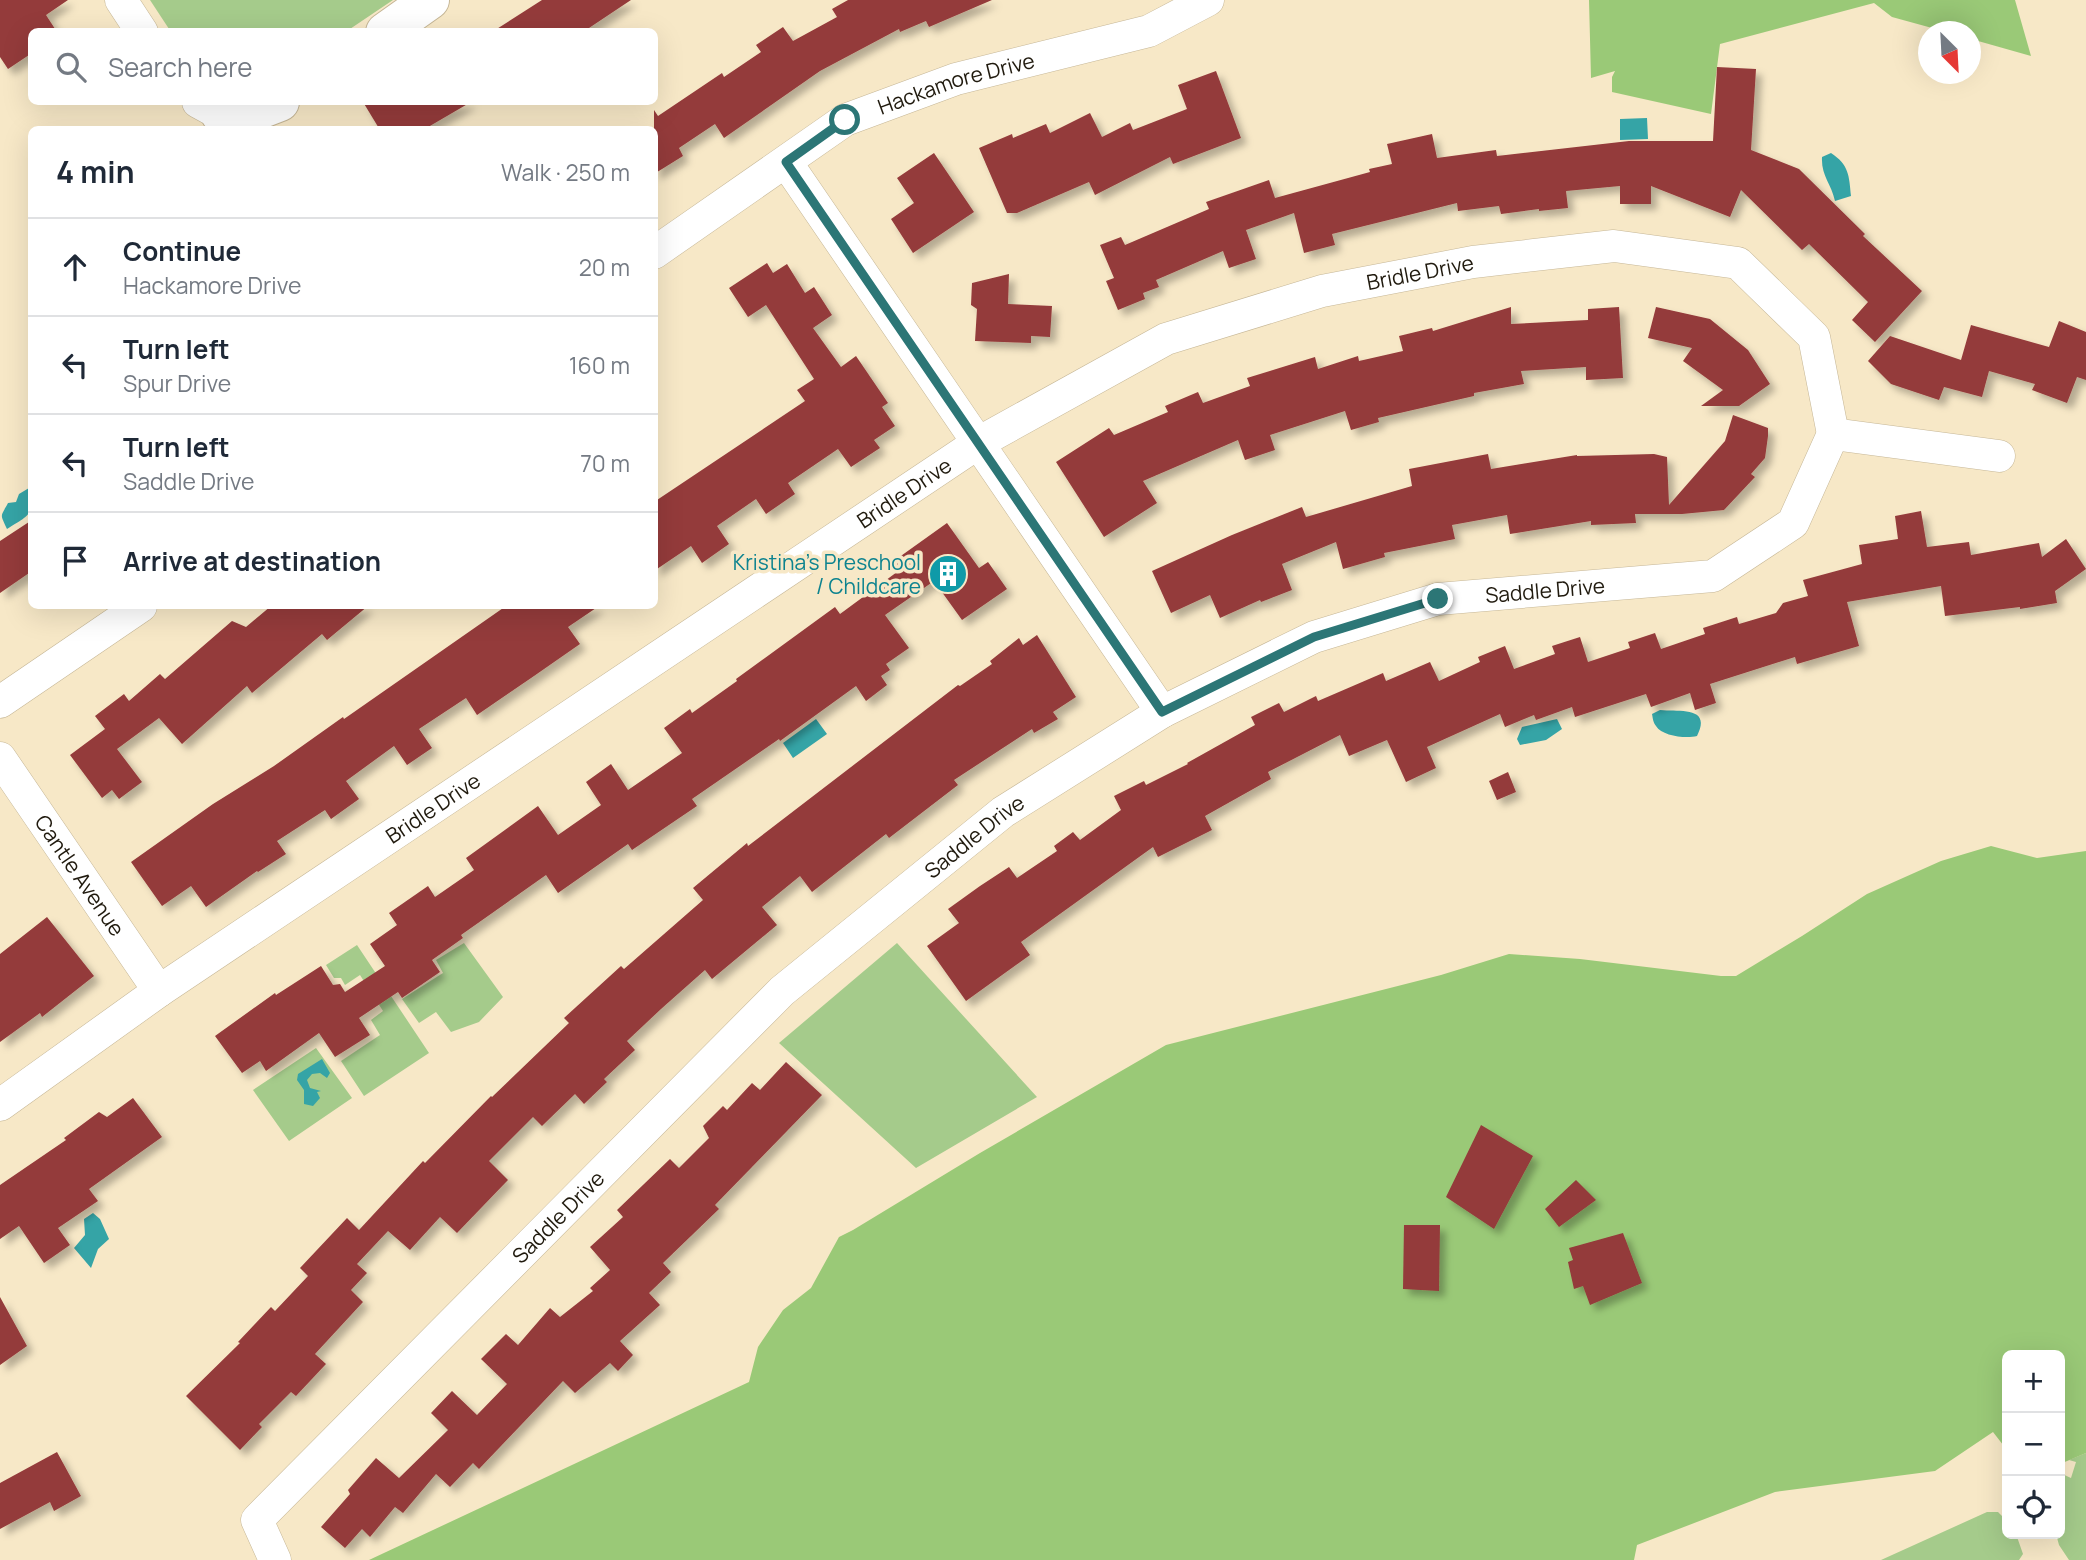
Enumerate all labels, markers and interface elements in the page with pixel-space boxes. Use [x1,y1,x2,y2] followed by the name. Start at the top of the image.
[1918,21,1981,84] north arrow
[28,28,658,105] search box
[874,46,1037,121] street label: Hackamore Drive
[52,48,90,86] icon: search
[108,49,253,85] text: Search here
[829,104,860,135] route start
[56,151,134,192] text: 4 min
[501,156,630,188] text: Walk · 250 m
[123,233,241,269] text: Continue
[56,248,94,286] icon: ahead
[1364,248,1476,296] street label: Bridle Drive
[579,251,630,283] text: 20 m
[123,269,301,301] text: Hackamore Drive
[123,331,230,367] text: Turn left
[56,346,94,384] icon: left
[569,349,630,381] text: 160 m
[123,367,231,399] text: Spur Drive
[123,429,230,465] text: Turn left
[56,444,94,482] icon: left
[580,447,630,479] text: 70 m
[851,451,957,534] street label: Bridle Drive
[123,465,254,497] text: Saddle Drive
[56,542,94,580] icon: arrive
[123,543,381,579] text: Arrive at destination
[733,548,921,600] place label: Kristina's Preschool / Childcare
[927,553,969,595] building icon: Kristina's Preschool / Childcare
[1484,571,1606,609] street label: Saddle Drive
[1422,583,1453,614] route end
[380,766,486,850] street label: Bridle Drive
[918,788,1029,884] street label: Saddle Drive
[29,809,131,941] street label: Cantle Avenue
[506,1164,610,1269] street label: Saddle Drive
[2002,1350,2065,1539] map controls
[2002,1350,2065,1413] button: +
[2002,1413,2065,1476] button: −
[2002,1476,2065,1539] button: locate

